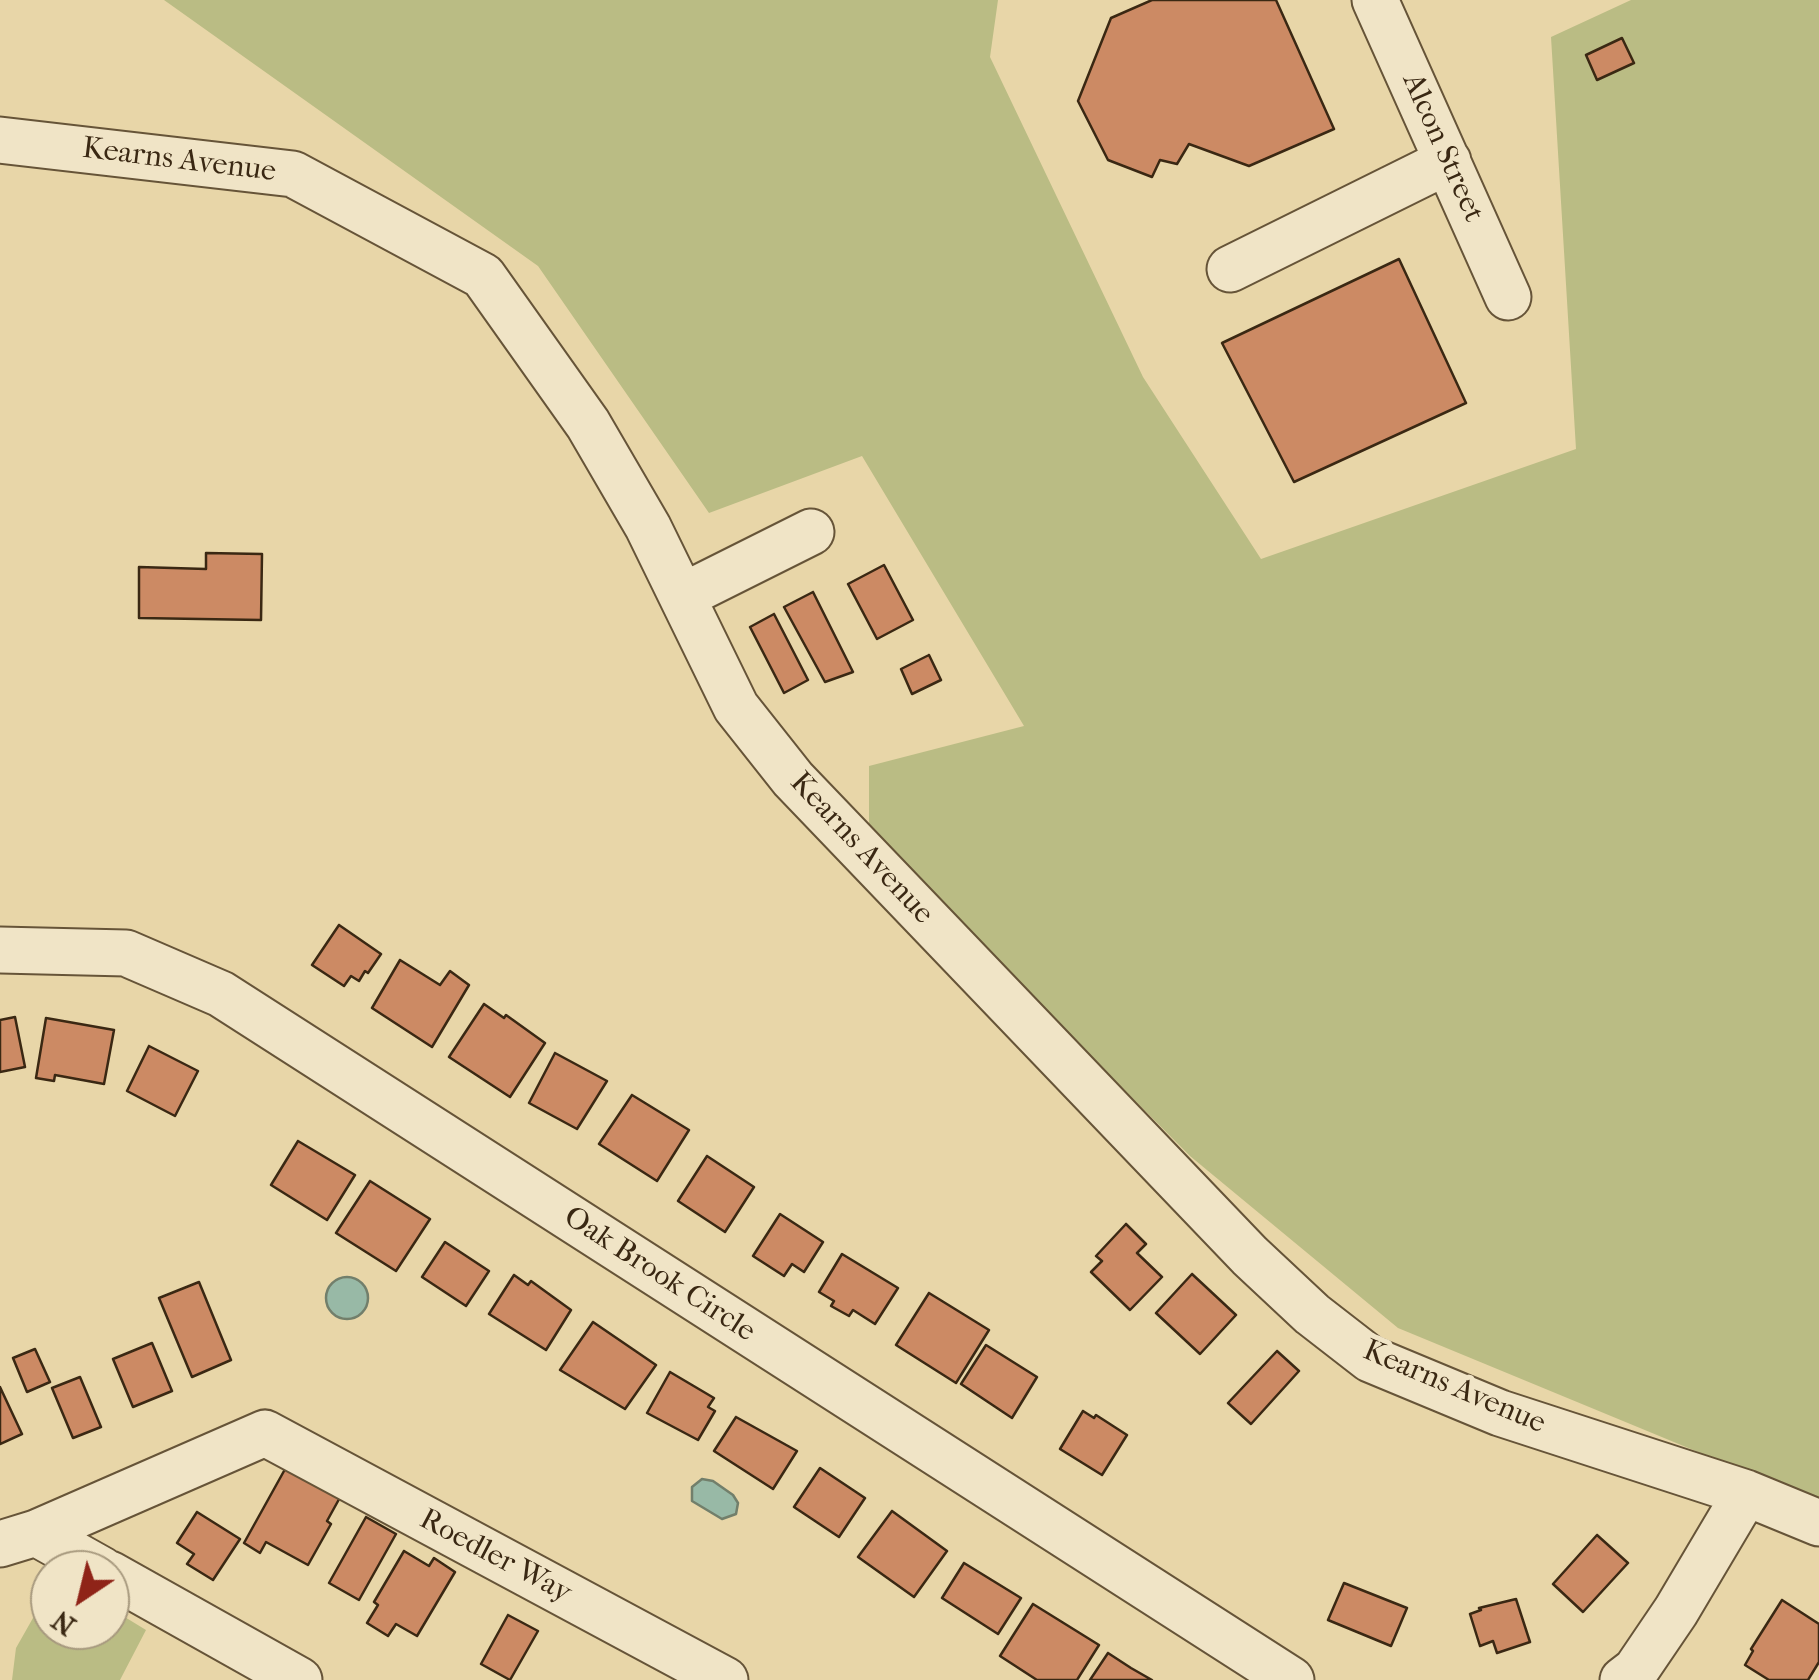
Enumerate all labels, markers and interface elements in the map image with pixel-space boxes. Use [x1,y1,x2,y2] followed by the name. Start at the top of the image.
[1393,68,1491,228] street label: Alcon Street
[80,131,278,191] street label: Kearns Avenue
[782,766,940,932] street label: Kearns Avenue
[556,1200,762,1350] street label: Oak Brook Circle
[1357,1333,1551,1443] street label: Kearns Avenue
[413,1502,577,1612] street label: Roedler Way
[30,1550,130,1650] north arrow
[45,1604,82,1643] text: N

